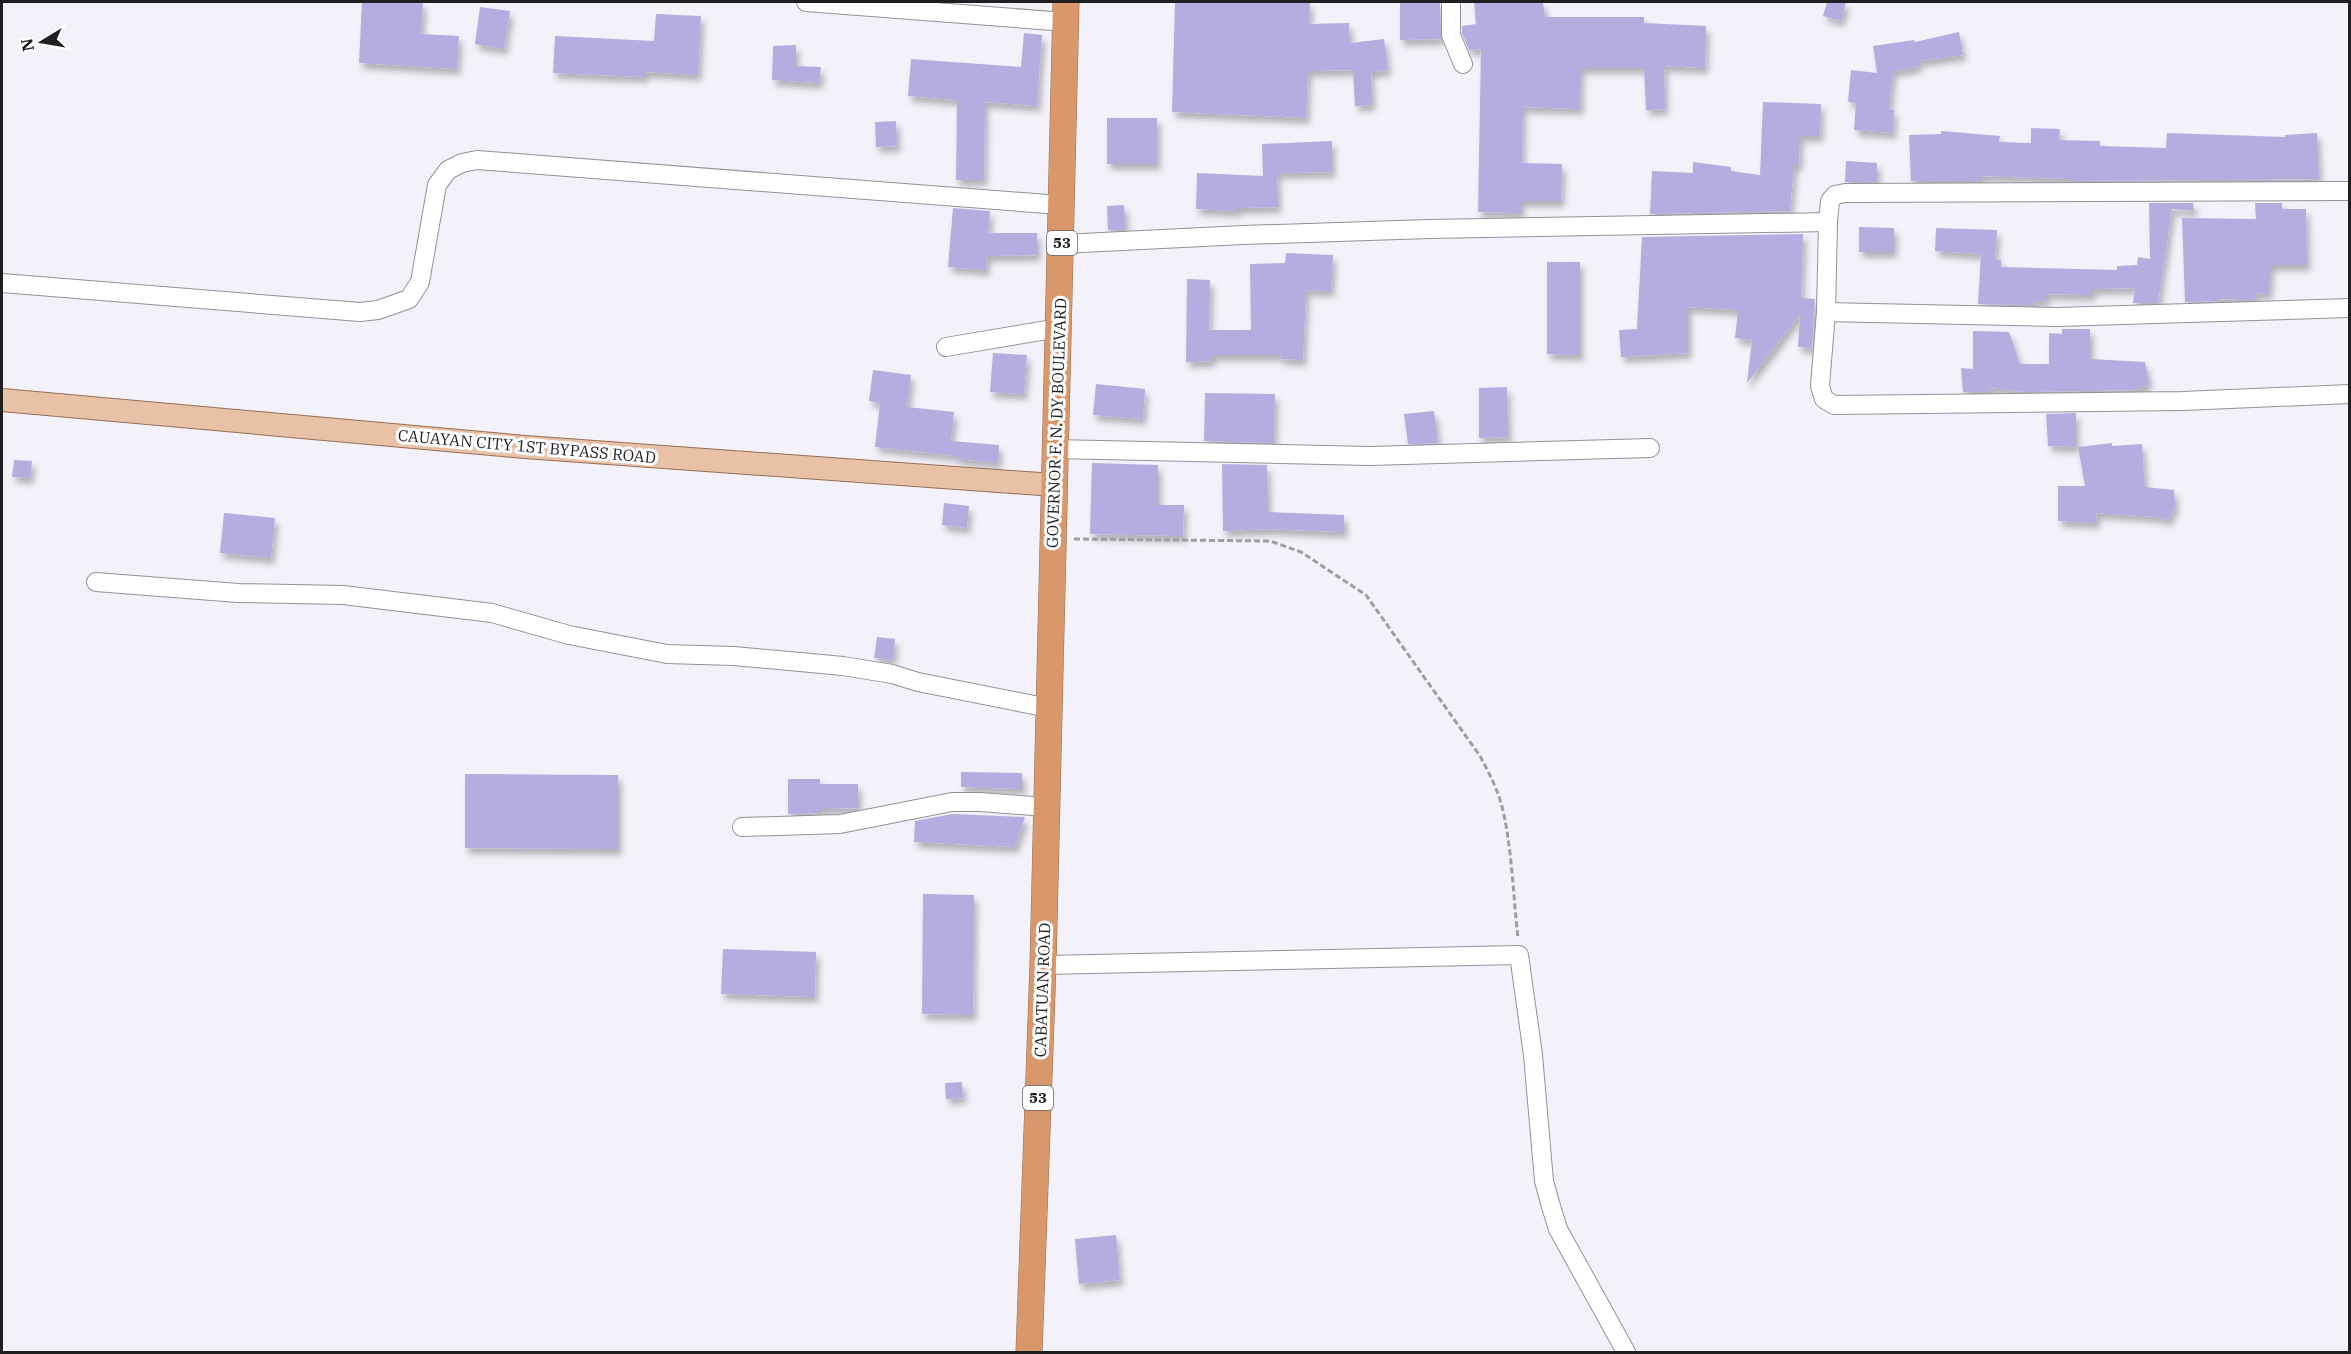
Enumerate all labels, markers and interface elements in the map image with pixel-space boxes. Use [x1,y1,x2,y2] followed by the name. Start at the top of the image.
[12,12,72,72] north arrow
[16,37,38,53] text: N
[1047,231,1077,255] road number: 53
[1042,298,1070,548] street label: GOVERNOR F. N. DY BOULEVARD
[397,425,657,467] street label: CAUAYAN CITY 1ST BYPASS ROAD
[1030,922,1054,1058] street label: CABATUAN ROAD
[1023,1086,1053,1110] road number: 53

